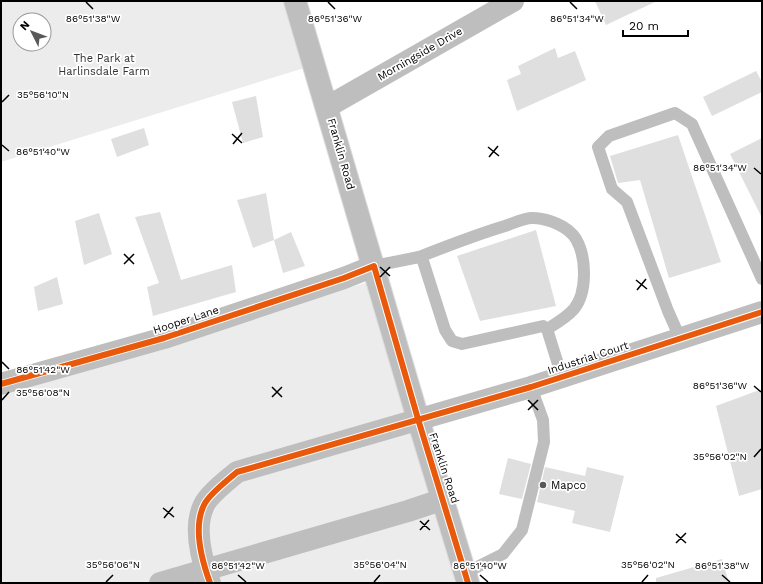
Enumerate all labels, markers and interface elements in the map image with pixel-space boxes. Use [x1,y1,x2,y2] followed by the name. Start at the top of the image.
[12,12,52,52] north arrow
[623,12,688,38] scale bar
[66,13,121,24] text: 86°51'38"W
[308,13,363,24] text: 86°51'36"W
[550,13,604,24] text: 86°51'34"W
[17,18,32,33] text: N
[629,19,659,33] text: 20 m
[375,24,465,84] street label: Morningside Drive
[58,52,150,78] park label: The Park at Harlinsdale Farm
[17,89,69,100] text: 35°56'10"N
[325,117,357,191] street label: Franklin Road
[16,146,70,157] text: 86°51'40"W
[693,162,747,173] text: 86°51'34"W
[151,303,221,337] street label: Hooper Lane
[546,339,630,377] street label: Industrial Court
[16,364,70,375] text: 86°51'42"W
[693,380,748,391] text: 86°51'36"W
[16,387,70,398] text: 35°56'08"N
[426,431,462,505] street label: Franklin Road
[693,451,747,462] text: 35°56'02"N
[551,479,586,492] place label: Mapco
[538,480,548,490] marker: Mapco
[86,559,140,570] text: 35°56'06"N
[353,559,407,570] text: 35°56'04"N
[621,559,675,570] text: 35°56'02"N
[211,560,265,571] text: 86°51'42"W
[453,560,507,571] text: 86°51'40"W
[695,560,750,571] text: 86°51'38"W

